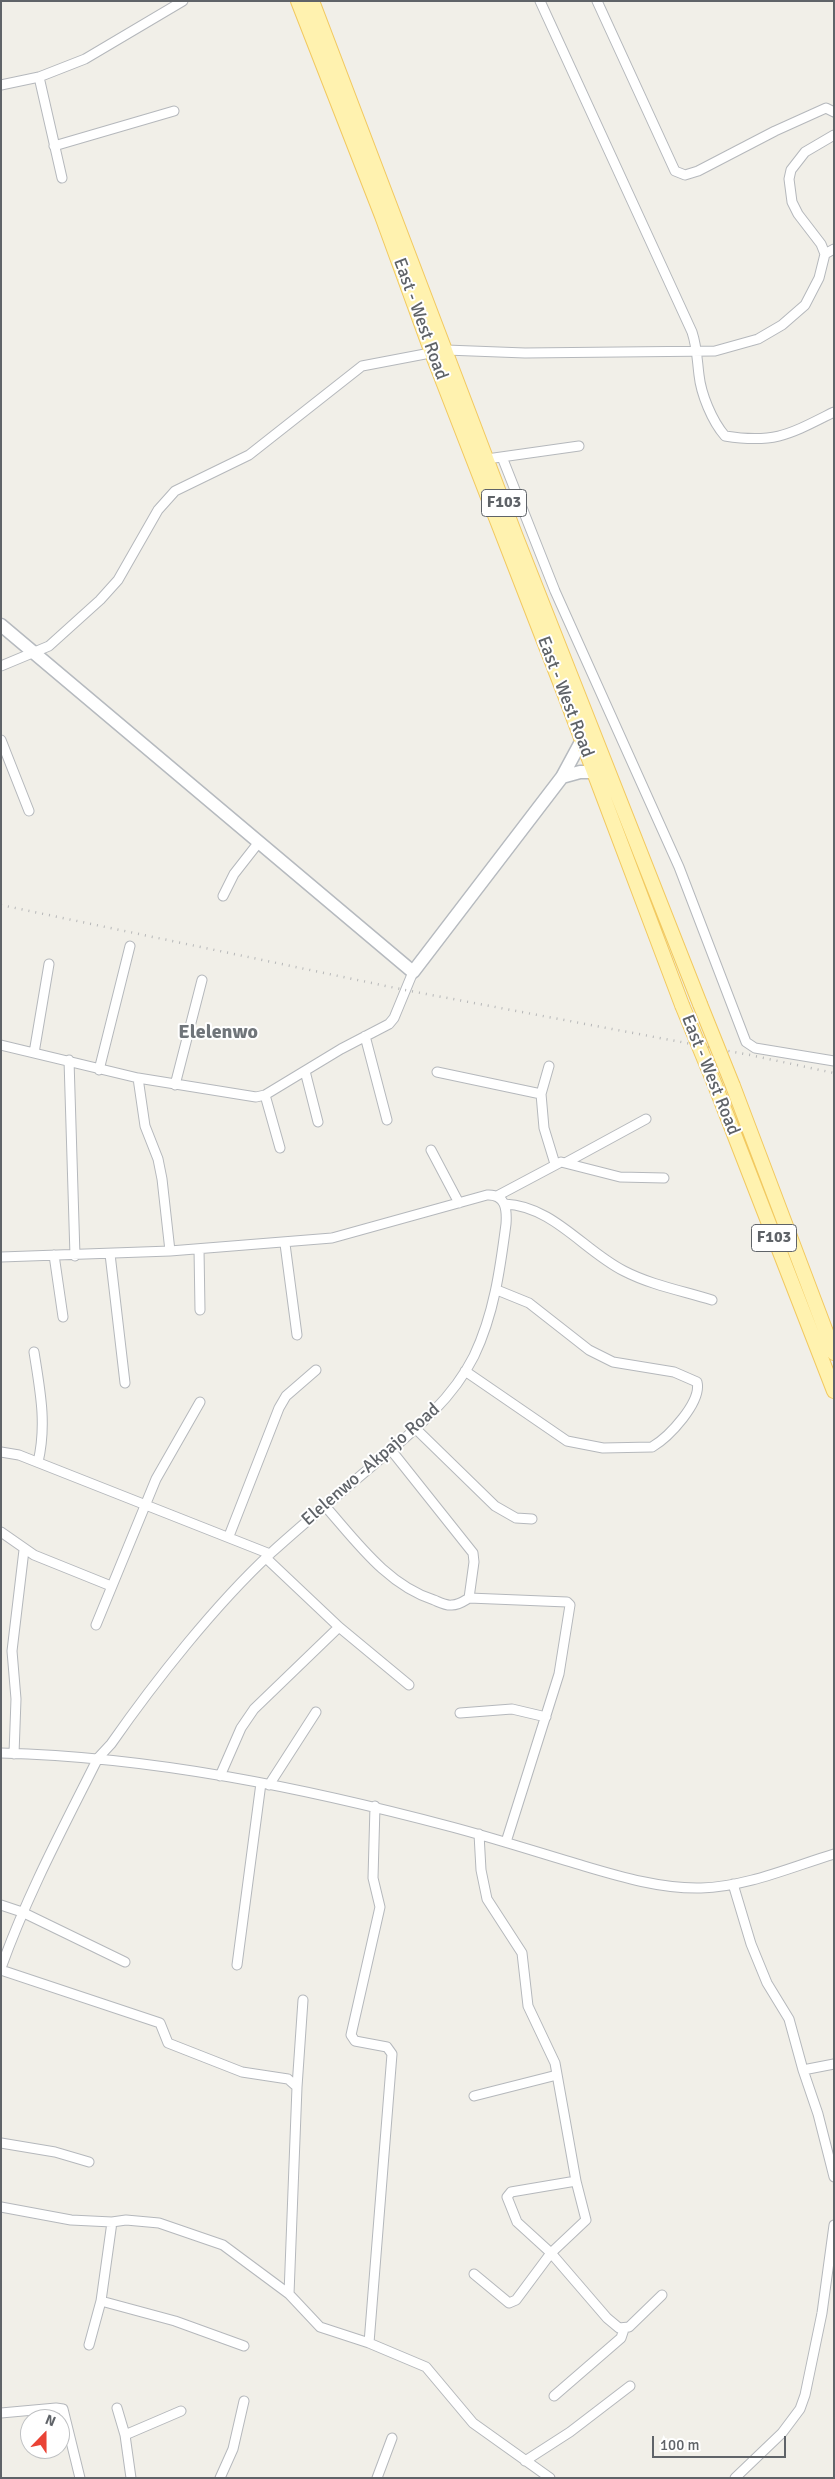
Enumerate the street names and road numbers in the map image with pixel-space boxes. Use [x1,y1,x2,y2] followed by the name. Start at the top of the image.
[388,255,452,383] street label: East - West Road
[482,489,526,516] road number: F103
[532,633,598,761] street label: East - West Road
[676,1012,744,1138] street label: East - West Road
[752,1224,796,1252] road number: F103
[298,1399,444,1531] street label: Elelenwo -Akpajo Road

